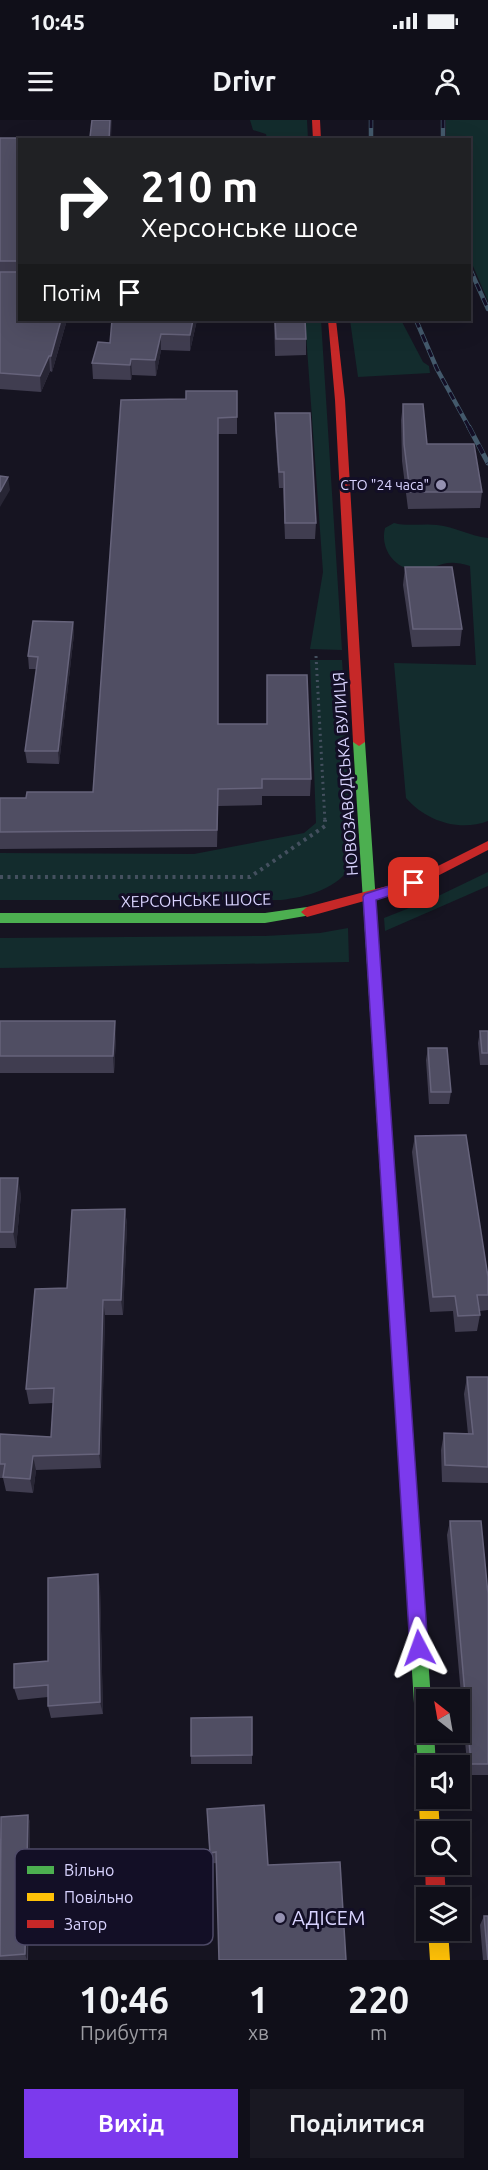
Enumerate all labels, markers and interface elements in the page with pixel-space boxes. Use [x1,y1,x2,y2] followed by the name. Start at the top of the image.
[30,9,85,34] text: 10:45
[24,65,57,98] icon: menu
[431,65,464,98] icon: person
[212,66,276,96] text: Drivr
[42,162,120,240] icon: right
[141,163,258,210] text: 210 m
[141,212,358,242] text: Херсонське шосе
[113,276,146,309] icon: arrive
[42,280,101,305] text: Потім
[340,477,429,493] place label: СТО "24 часа"
[434,478,448,492] marker: СТО "24 часа"
[329,671,361,877] street label: НОВОЗАВОДСЬКА ВУЛИЦЯ
[388,857,439,908] pin
[397,866,430,899] icon: arrive
[121,890,271,910] street label: ХЕРСОНСЬКЕ ШОСЕ
[387,1616,451,1680] position arrow
[416,1689,470,1743] north arrow
[416,1689,470,1941] map controls
[416,1755,470,1809] button: sound
[416,1821,470,1875] button: search
[15,1849,213,1945] legend
[64,1861,114,1879] text: Вільно
[416,1887,470,1941] button: layers
[64,1888,133,1906] text: Повільно
[292,1906,365,1929] place label: АДІСЕМ
[273,1911,287,1925] marker: АДІСЕМ
[64,1915,107,1933] text: Затор
[79,1979,169,2020] text: 10:46
[248,1979,269,2020] text: 1
[348,1979,409,2020] text: 220
[80,2021,168,2044] text: Прибуття
[248,2021,269,2044] text: хв
[370,2021,387,2044] text: m
[24,2089,238,2158] button: Вихід
[250,2089,464,2158] button: Поділитися

